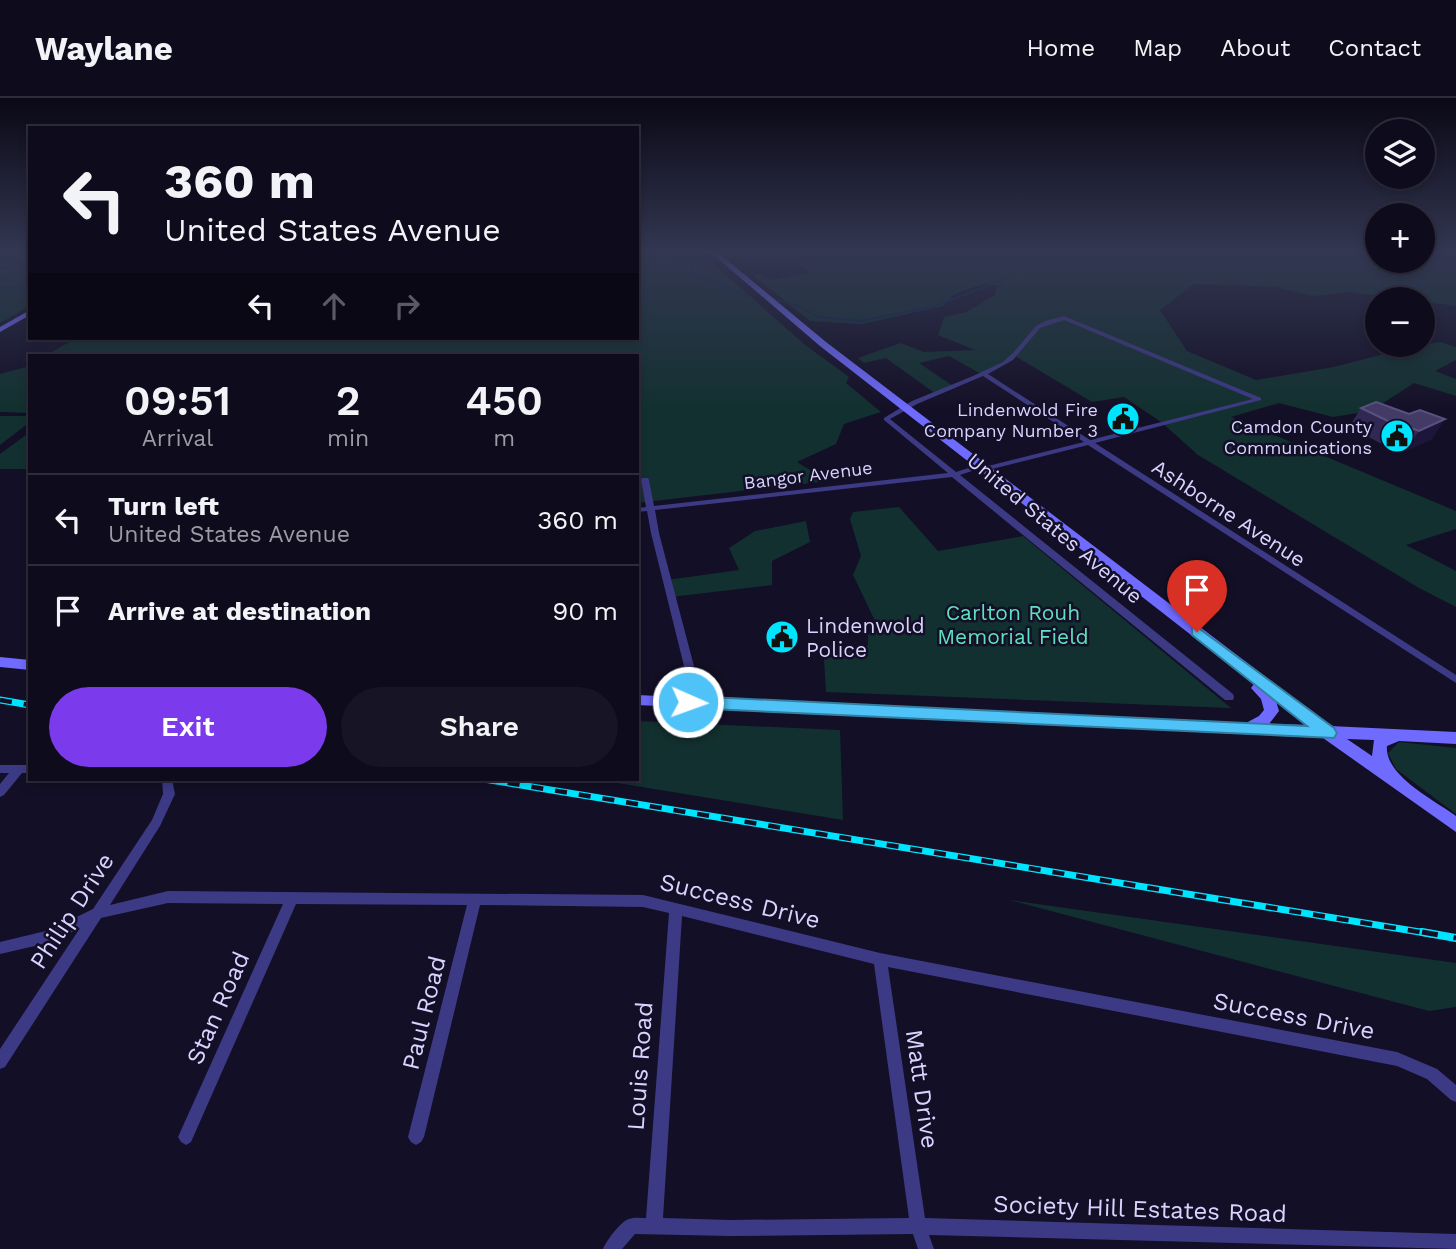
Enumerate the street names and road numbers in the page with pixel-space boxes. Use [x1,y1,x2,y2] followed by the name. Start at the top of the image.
[962,447,1148,609] street label: United States Avenue
[1148,454,1310,572] street label: Ashborne Avenue
[742,457,874,493] street label: Bangor Avenue
[24,848,120,974] street label: Philip Drive
[657,868,823,934] street label: Success Drive
[181,947,255,1069] street label: Stan Road
[396,953,452,1073] street label: Paul Road
[1211,987,1377,1045] street label: Success Drive
[622,1001,658,1131] street label: Louis Road
[900,1028,944,1150] street label: Matt Drive
[993,1190,1287,1228] street label: Society Hill Estates Road

